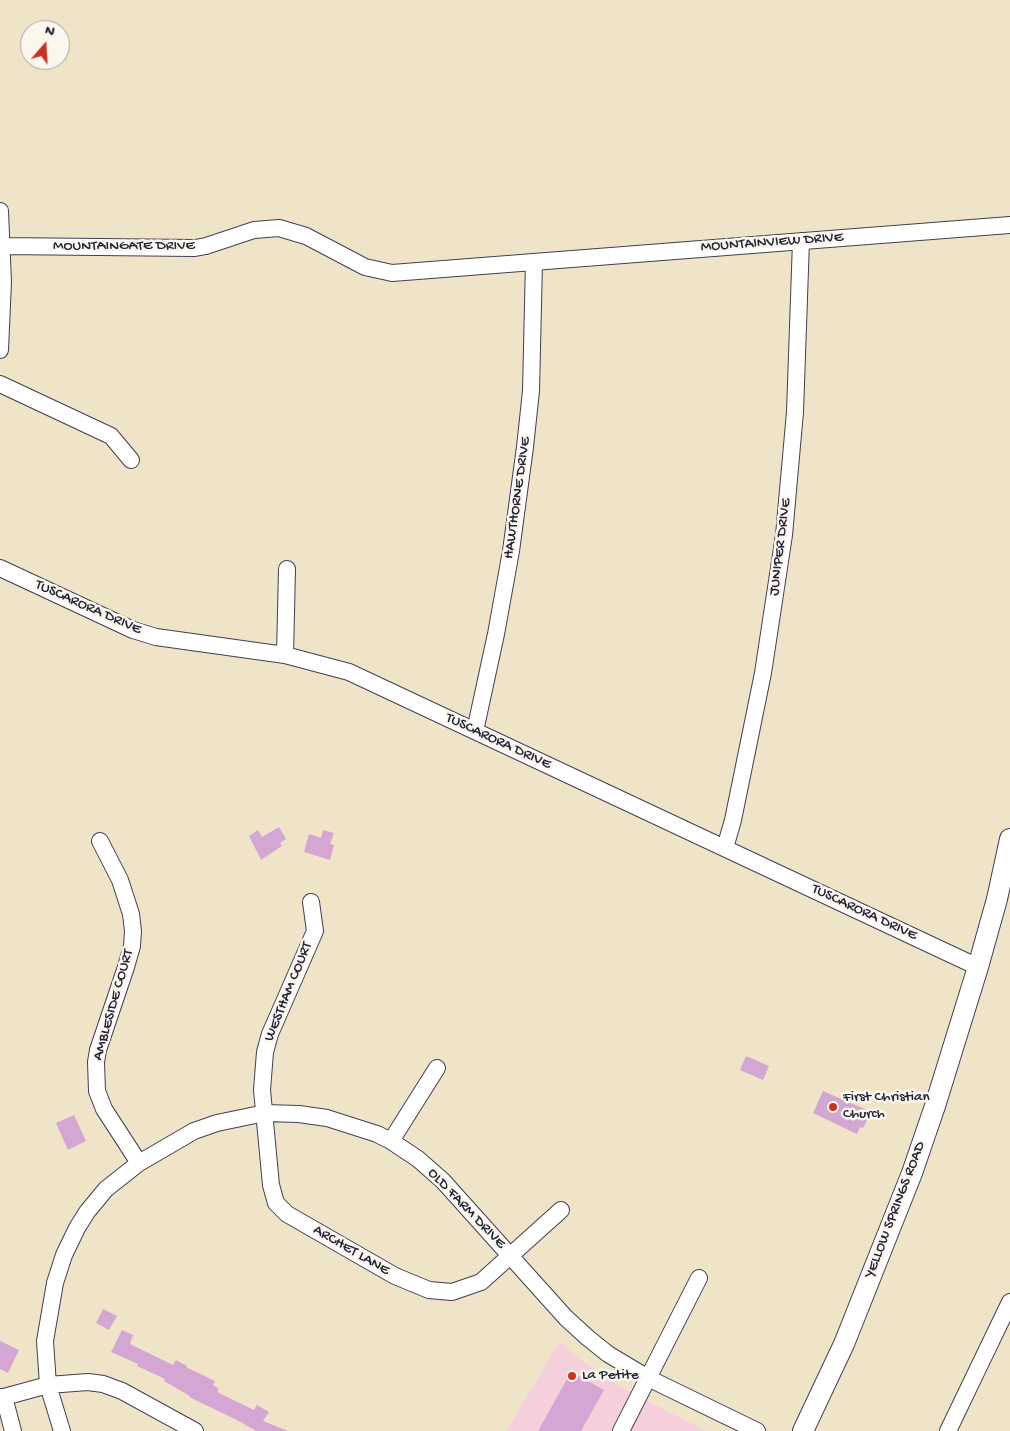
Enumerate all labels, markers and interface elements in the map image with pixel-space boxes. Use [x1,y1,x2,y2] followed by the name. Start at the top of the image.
[20,20,70,70] north arrow
[43,22,57,41] text: N
[700,229,844,257] street label: MOUNTAINVIEW DRIVE
[53,238,195,256] street label: MOUNTAINGATE DRIVE
[501,436,535,560] street label: HAWTHORNE DRIVE
[766,497,796,597] street label: JUNIPER DRIVE
[32,577,144,639] street label: TUSCARORA DRIVE
[442,710,554,774] street label: TUSCARORA DRIVE
[808,881,920,945] street label: TUSCARORA DRIVE
[261,940,317,1044] street label: WESTHAM COURT
[90,948,138,1062] street label: AMBLESIDE COURT
[843,1089,930,1124] place label: First Christian Church
[827,1101,839,1113] marker: First Christian Church
[862,1139,930,1281] street label: YELLOW SPRINGS ROAD
[423,1165,509,1253] street label: OLD FARM DRIVE
[309,1222,393,1280] street label: ARCHET LANE
[582,1367,639,1385] place label: La Petite
[566,1370,578,1382] marker: La Petite

